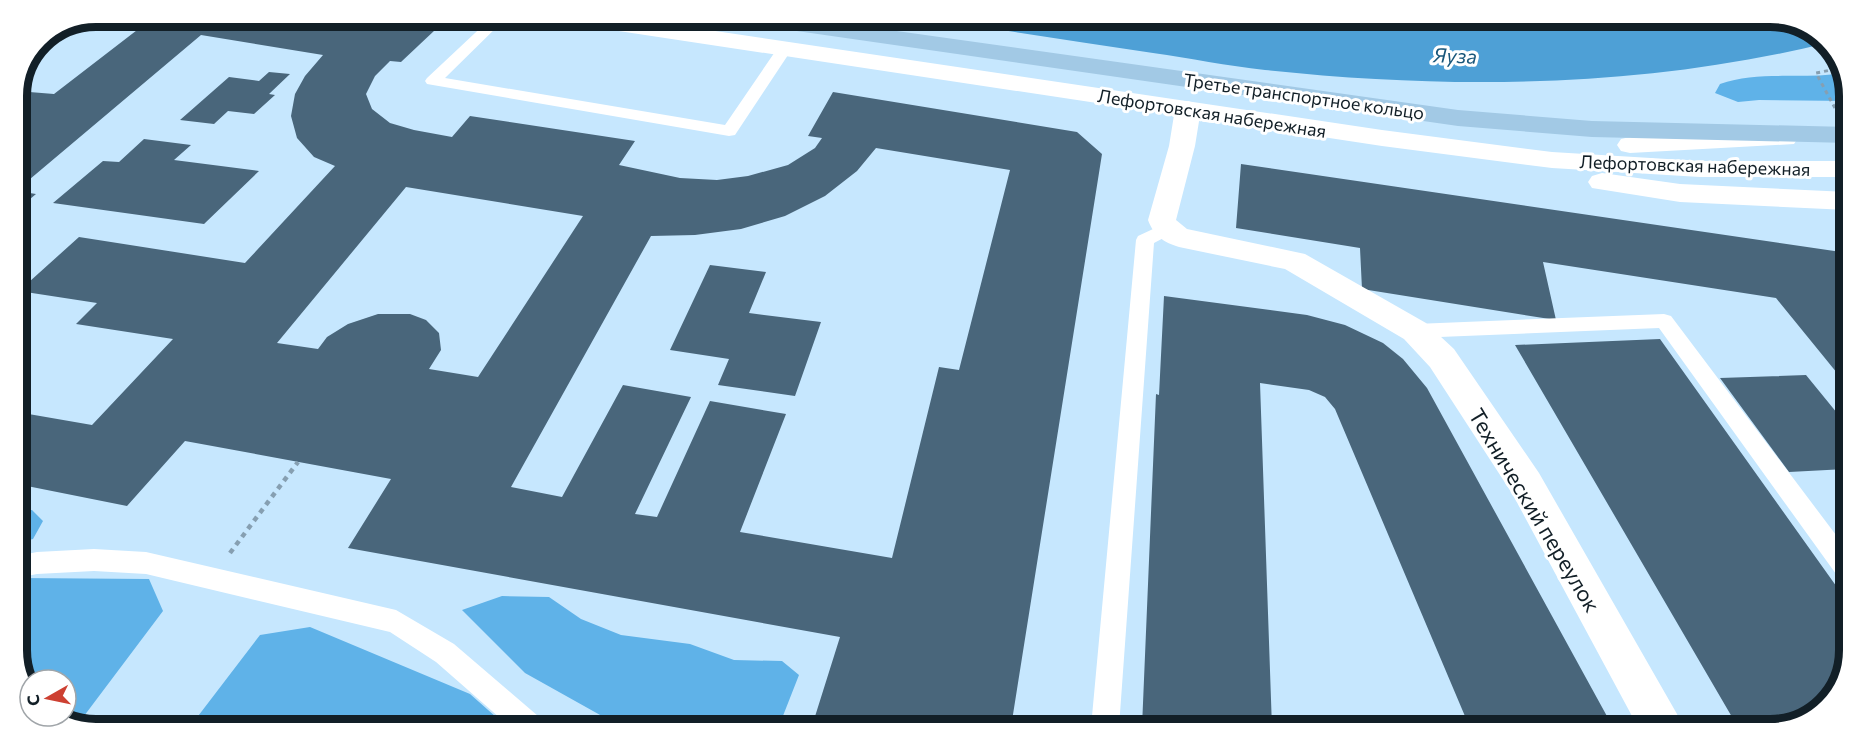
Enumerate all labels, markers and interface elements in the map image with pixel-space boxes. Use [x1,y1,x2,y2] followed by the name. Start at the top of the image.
[1432,42,1477,68] water label: Яуза
[1182,68,1426,124] street label: Третье транспортное кольцо
[1096,84,1328,142] street label: Лефортовская набережная
[1579,150,1811,180] street label: Лефортовская набережная
[1463,403,1607,617] street label: Технический переулок
[18,668,78,728] north arrow
[22,693,43,707] text: С

